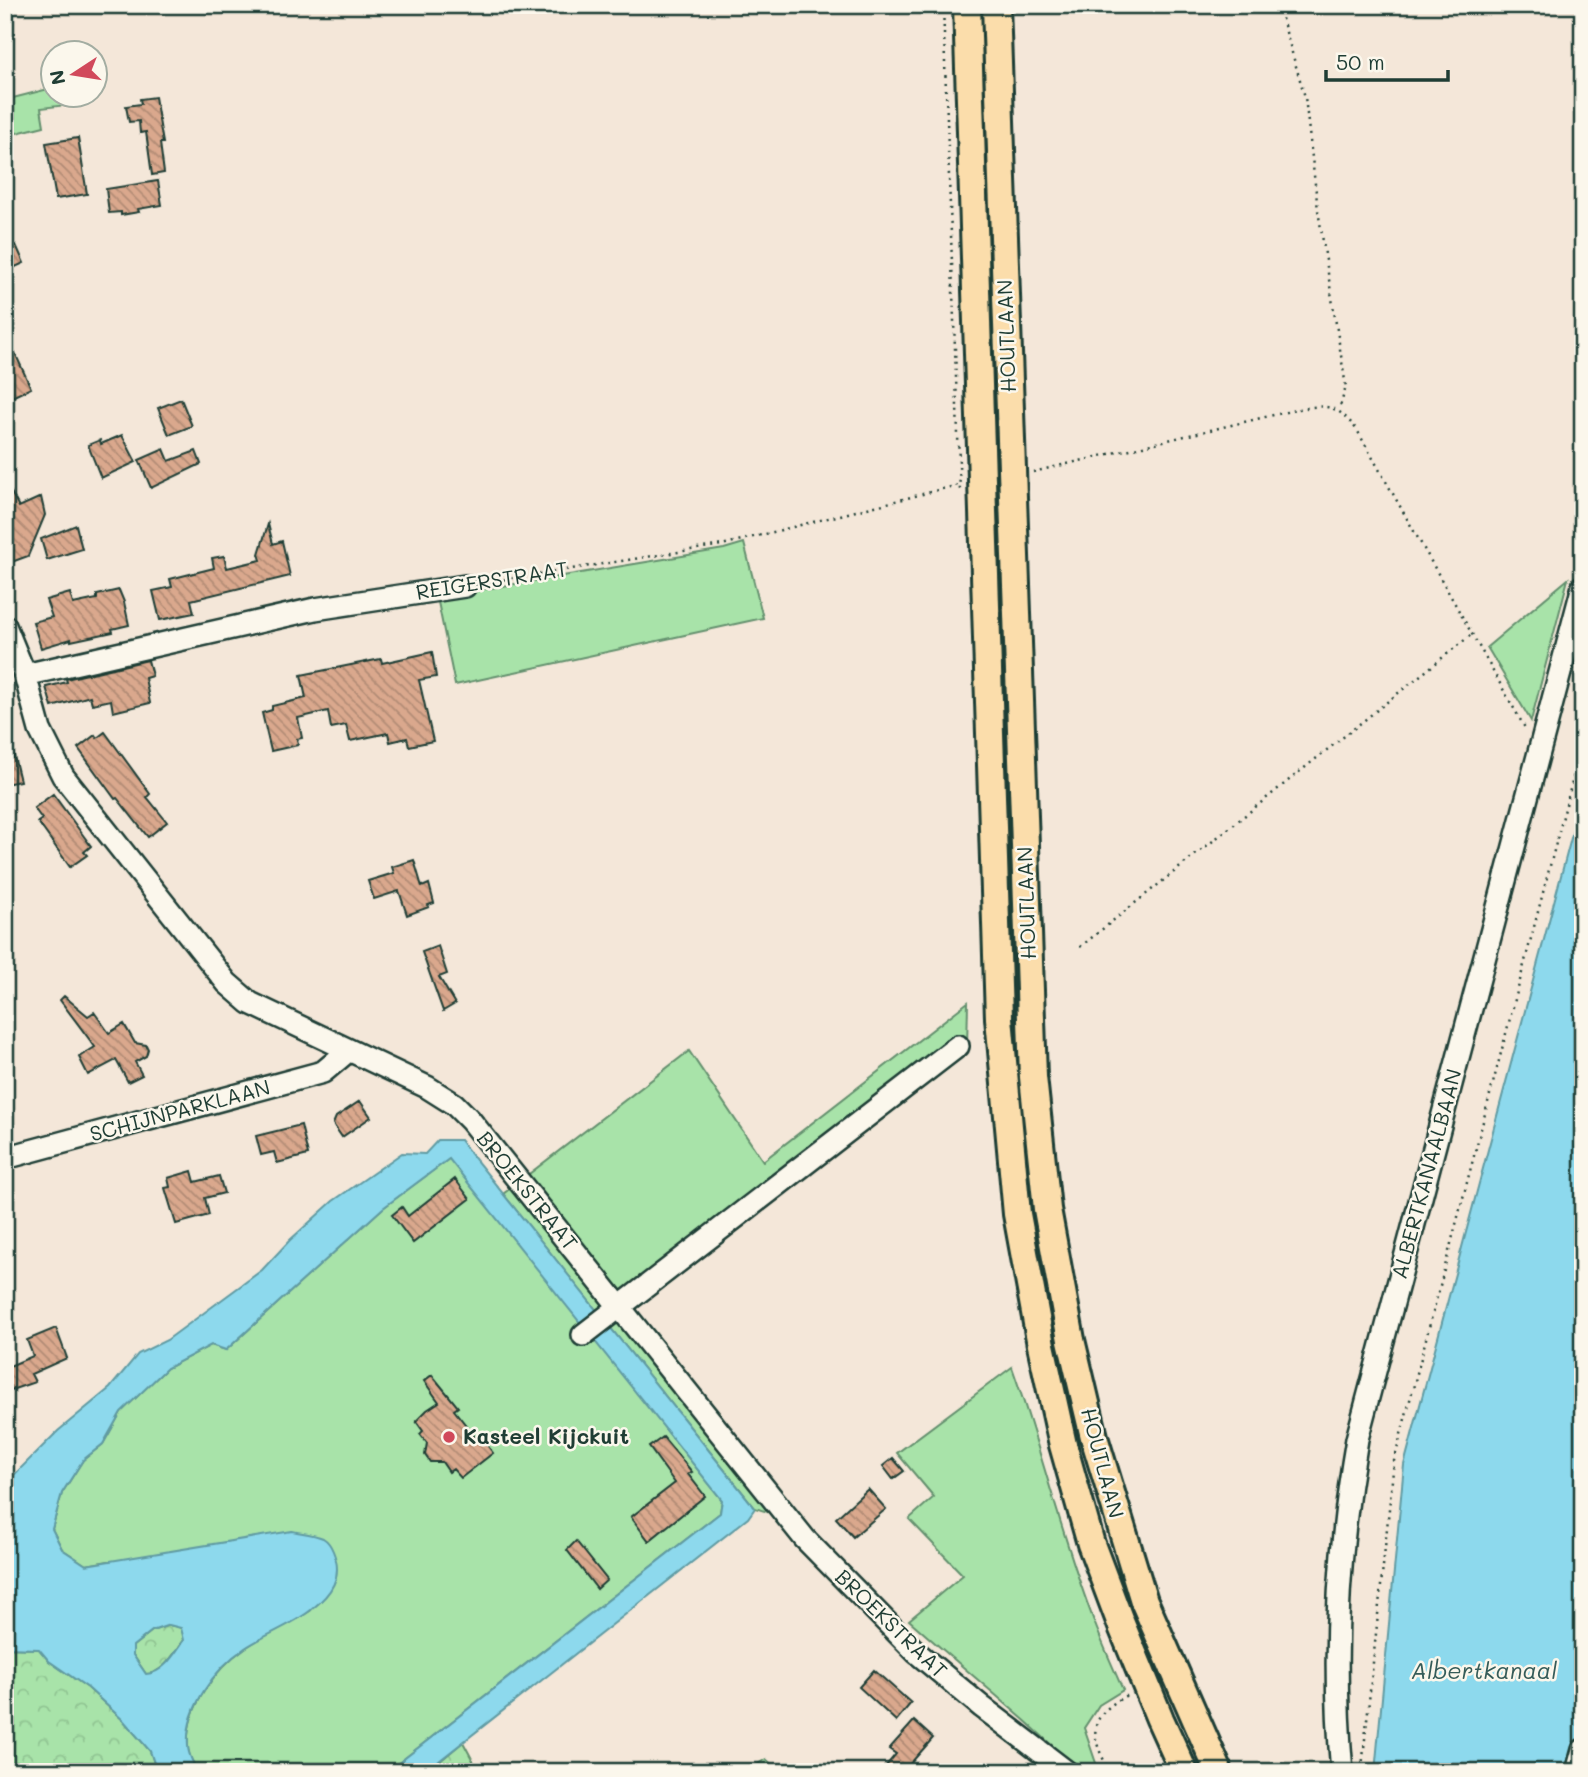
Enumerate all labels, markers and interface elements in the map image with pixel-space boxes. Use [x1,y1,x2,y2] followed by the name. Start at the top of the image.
[38,38,108,108] north arrow
[1326,38,1448,82] scale bar
[1336,48,1385,75] text: 50 m
[43,68,71,87] text: N
[990,279,1021,393] street label: HOUTLAAN
[414,554,570,605] street label: REIGERSTRAAT
[1010,846,1041,960] street label: HOUTLAAN
[1385,1066,1467,1282] street label: ALBERTKANAALBAAN
[87,1073,273,1147] street label: SCHIJNPARKLAAN
[472,1125,584,1255] street label: BROEKSTRAAT
[1076,1405,1131,1521] street label: HOUTLAAN
[463,1422,629,1449] place label: Kasteel Kijckuit
[441,1429,457,1445] marker: Kasteel Kijckuit
[830,1563,954,1683] street label: BROEKSTRAAT
[1411,1655,1557,1685] water label: Albertkanaal

